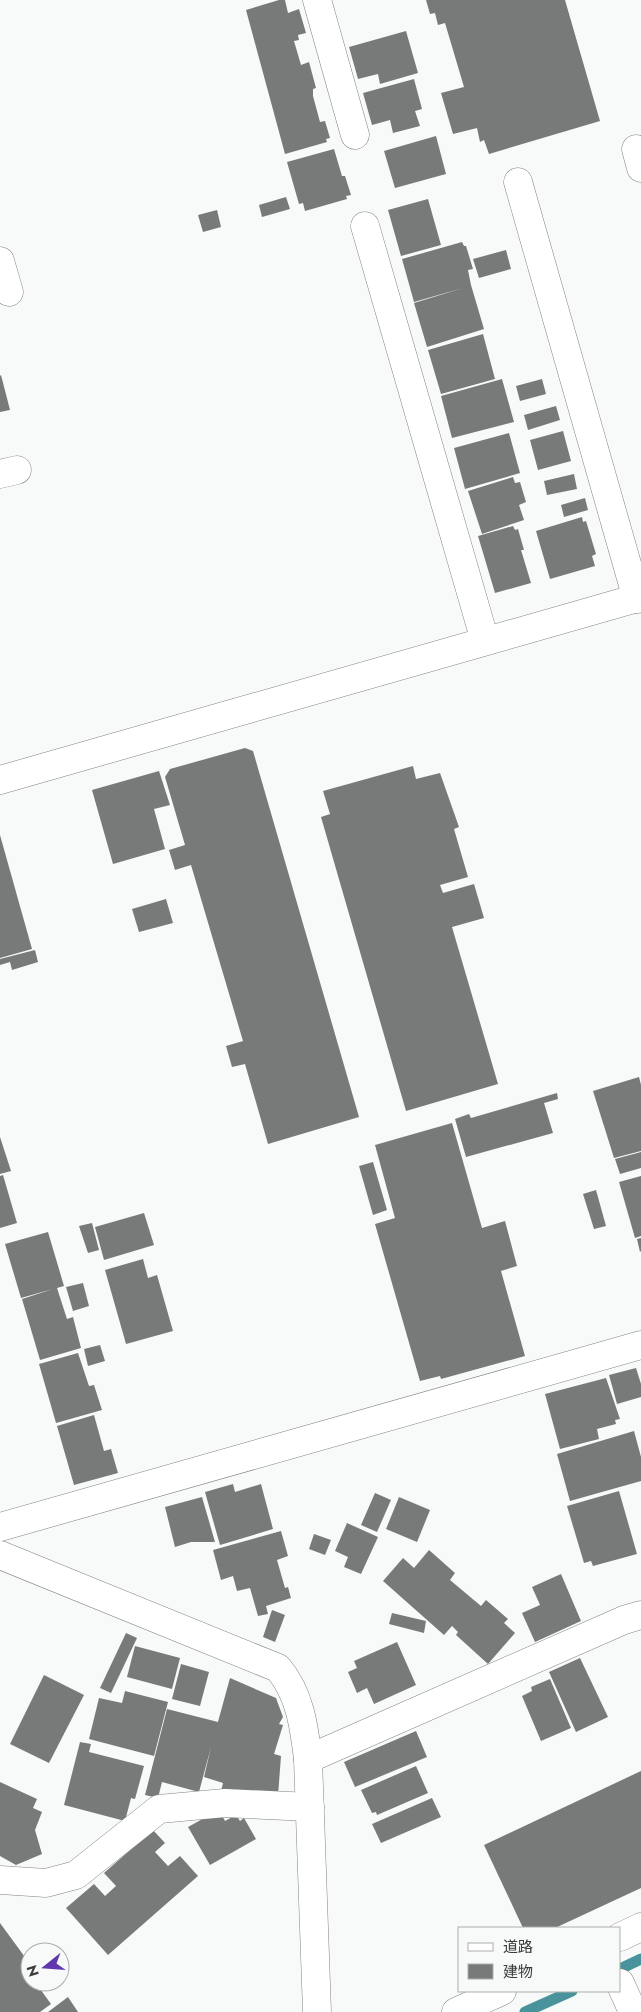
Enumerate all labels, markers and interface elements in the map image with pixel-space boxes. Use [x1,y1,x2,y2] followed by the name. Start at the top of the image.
[458,1927,621,1992] legend
[503,1936,533,1958] text: 道路
[20,1942,70,1992] north arrow
[503,1961,533,1983] text: 建物
[21,1963,44,1979] text: N

